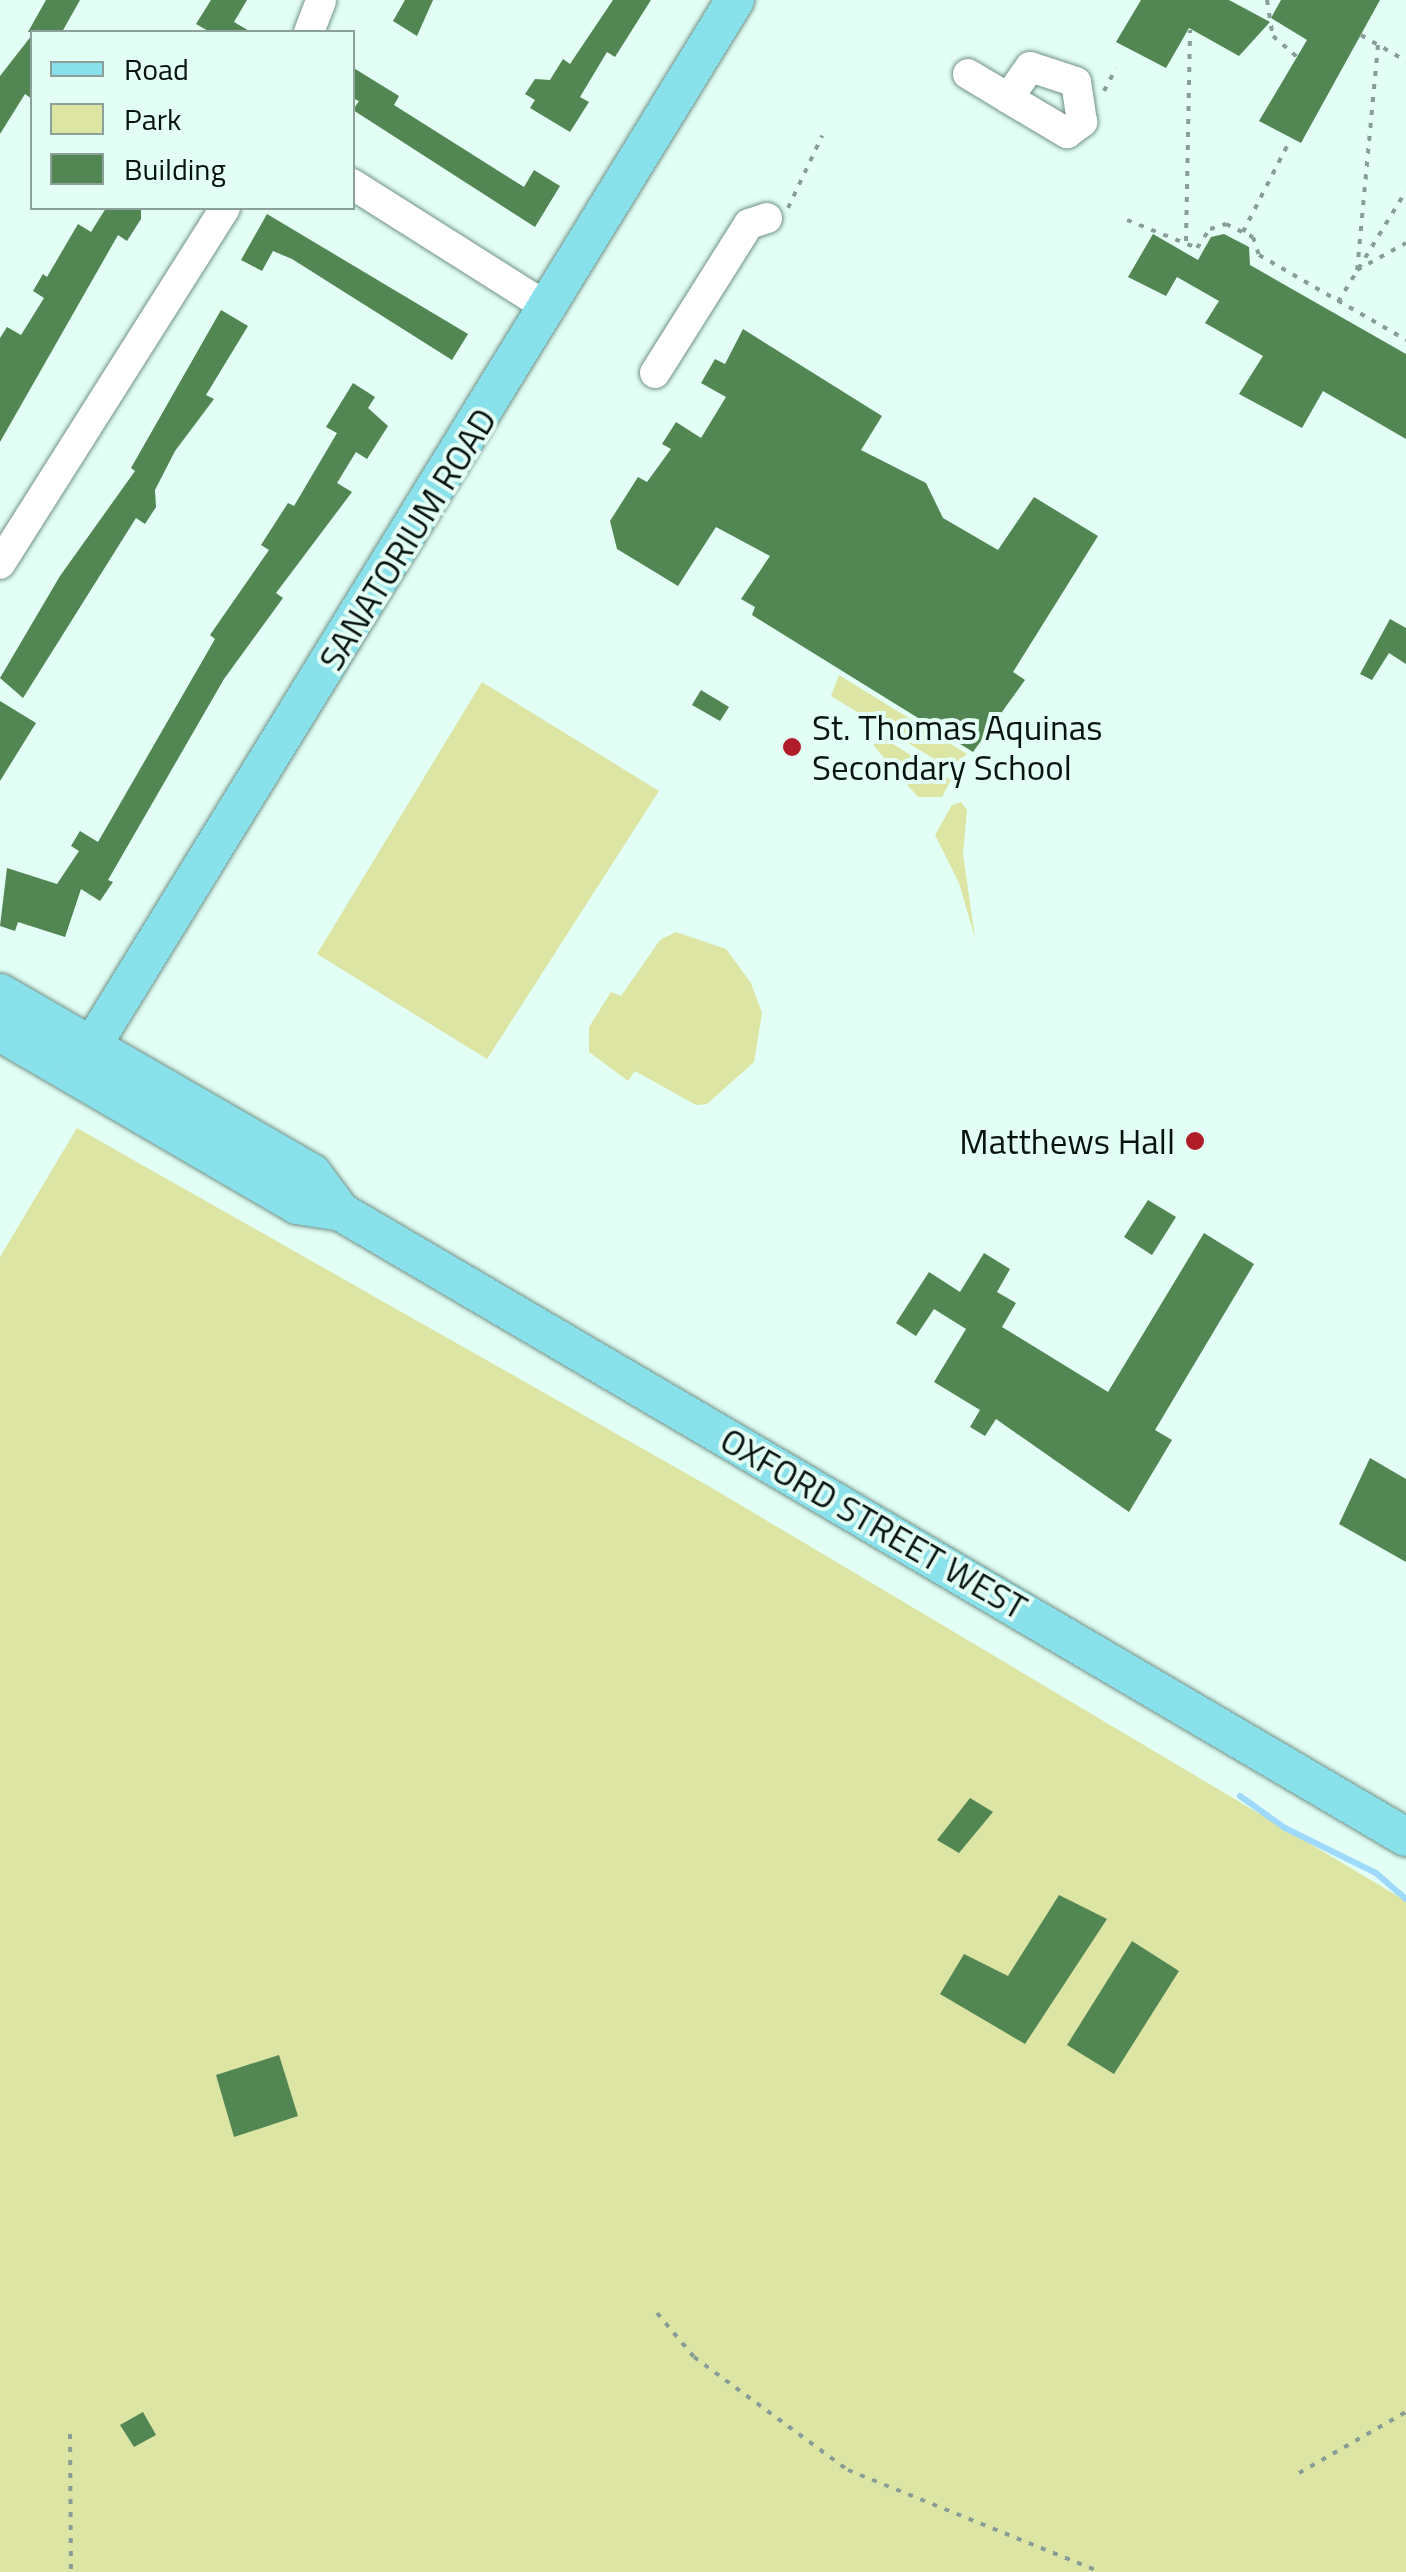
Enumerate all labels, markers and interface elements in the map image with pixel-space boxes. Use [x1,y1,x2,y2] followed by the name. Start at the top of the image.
[30,30,355,210] legend
[124,46,189,92] text: Road
[124,96,181,142] text: Park
[124,146,226,192] text: Building
[310,400,504,678] street label: SANATORIUM ROAD
[812,706,1103,788] place label: St. Thomas Aquinas Secondary School
[781,736,803,758] marker: St. Thomas Aquinas Secondary School
[959,1120,1175,1162] place label: Matthews Hall
[1184,1130,1206,1152] marker: Matthews Hall
[714,1418,1034,1628] street label: OXFORD STREET WEST

